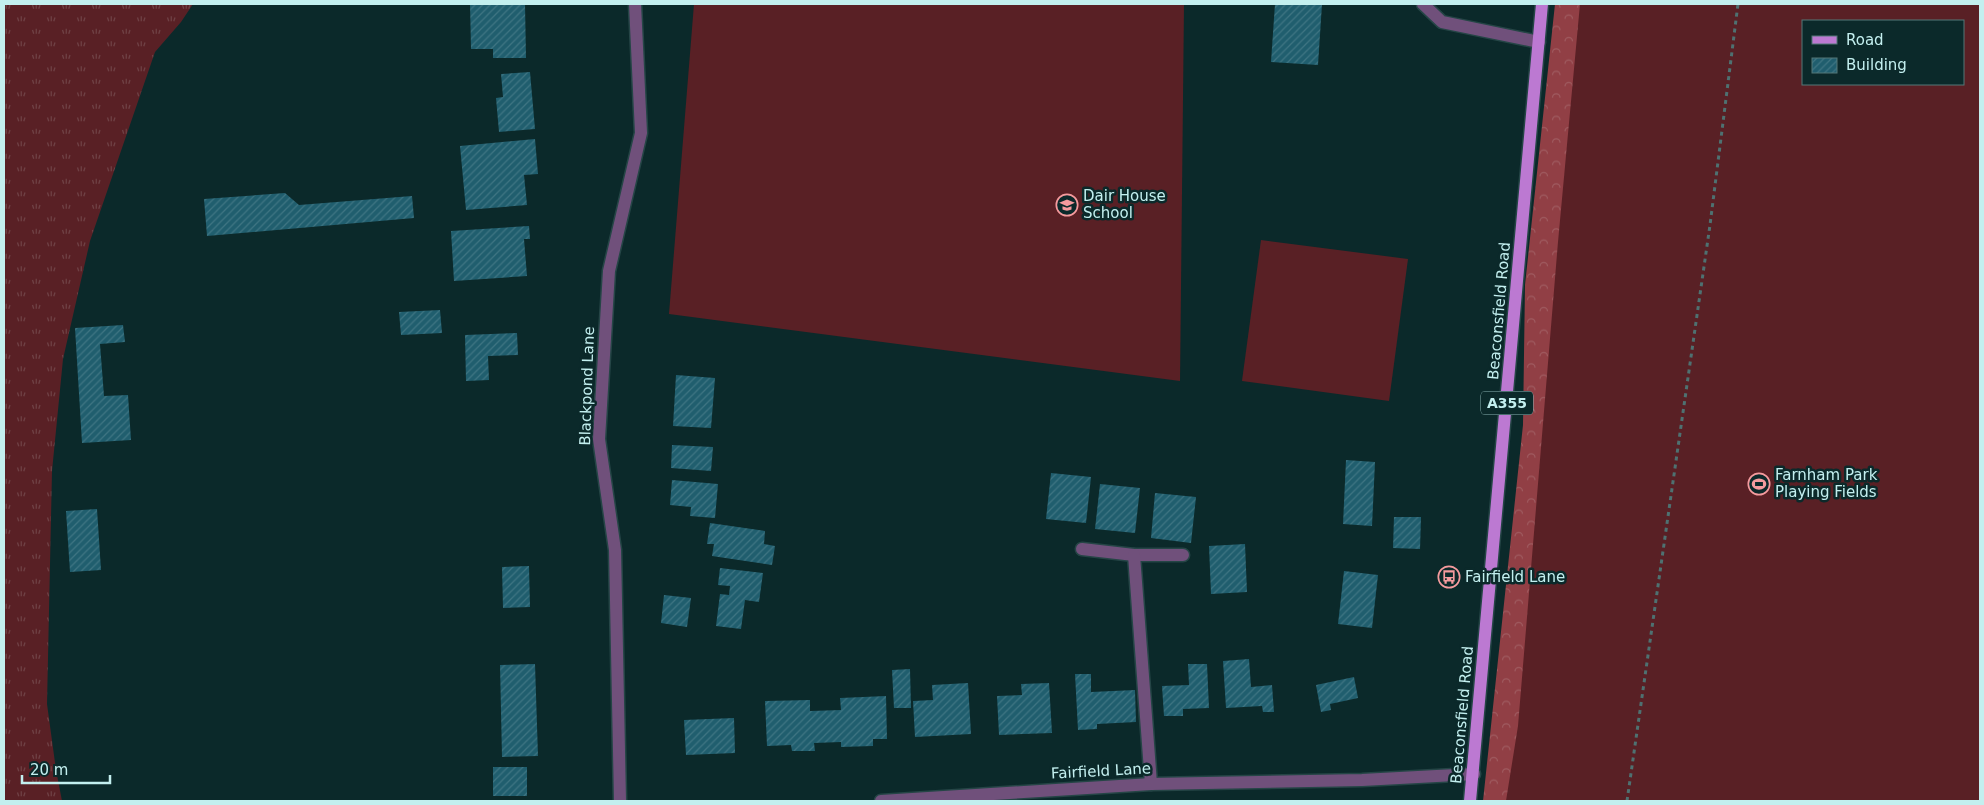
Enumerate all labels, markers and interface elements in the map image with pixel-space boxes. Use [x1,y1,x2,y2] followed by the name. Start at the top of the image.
[1802,20,1964,85] legend
[1846,31,1884,49] text: Road
[1846,56,1907,74] text: Building
[1083,187,1166,222] place label: Dair House School
[1055,193,1079,217] school or university icon: Dair House School
[1484,241,1514,381] street label: Beaconsfield Road
[576,326,598,446] street label: Blackpond Lane
[1481,392,1533,414] road number: A355
[1775,466,1878,501] place label: Farnham Park Playing Fields
[1747,472,1771,496] sports icon: Farnham Park Playing Fields
[1437,565,1461,589] bus stop icon: Fairfield Lane
[1465,568,1565,586] place label: Fairfield Lane
[1447,645,1477,785] street label: Beaconsfield Road
[22,752,110,784] scale bar
[1050,759,1152,783] street label: Fairfield Lane
[30,761,68,779] text: 20 m

